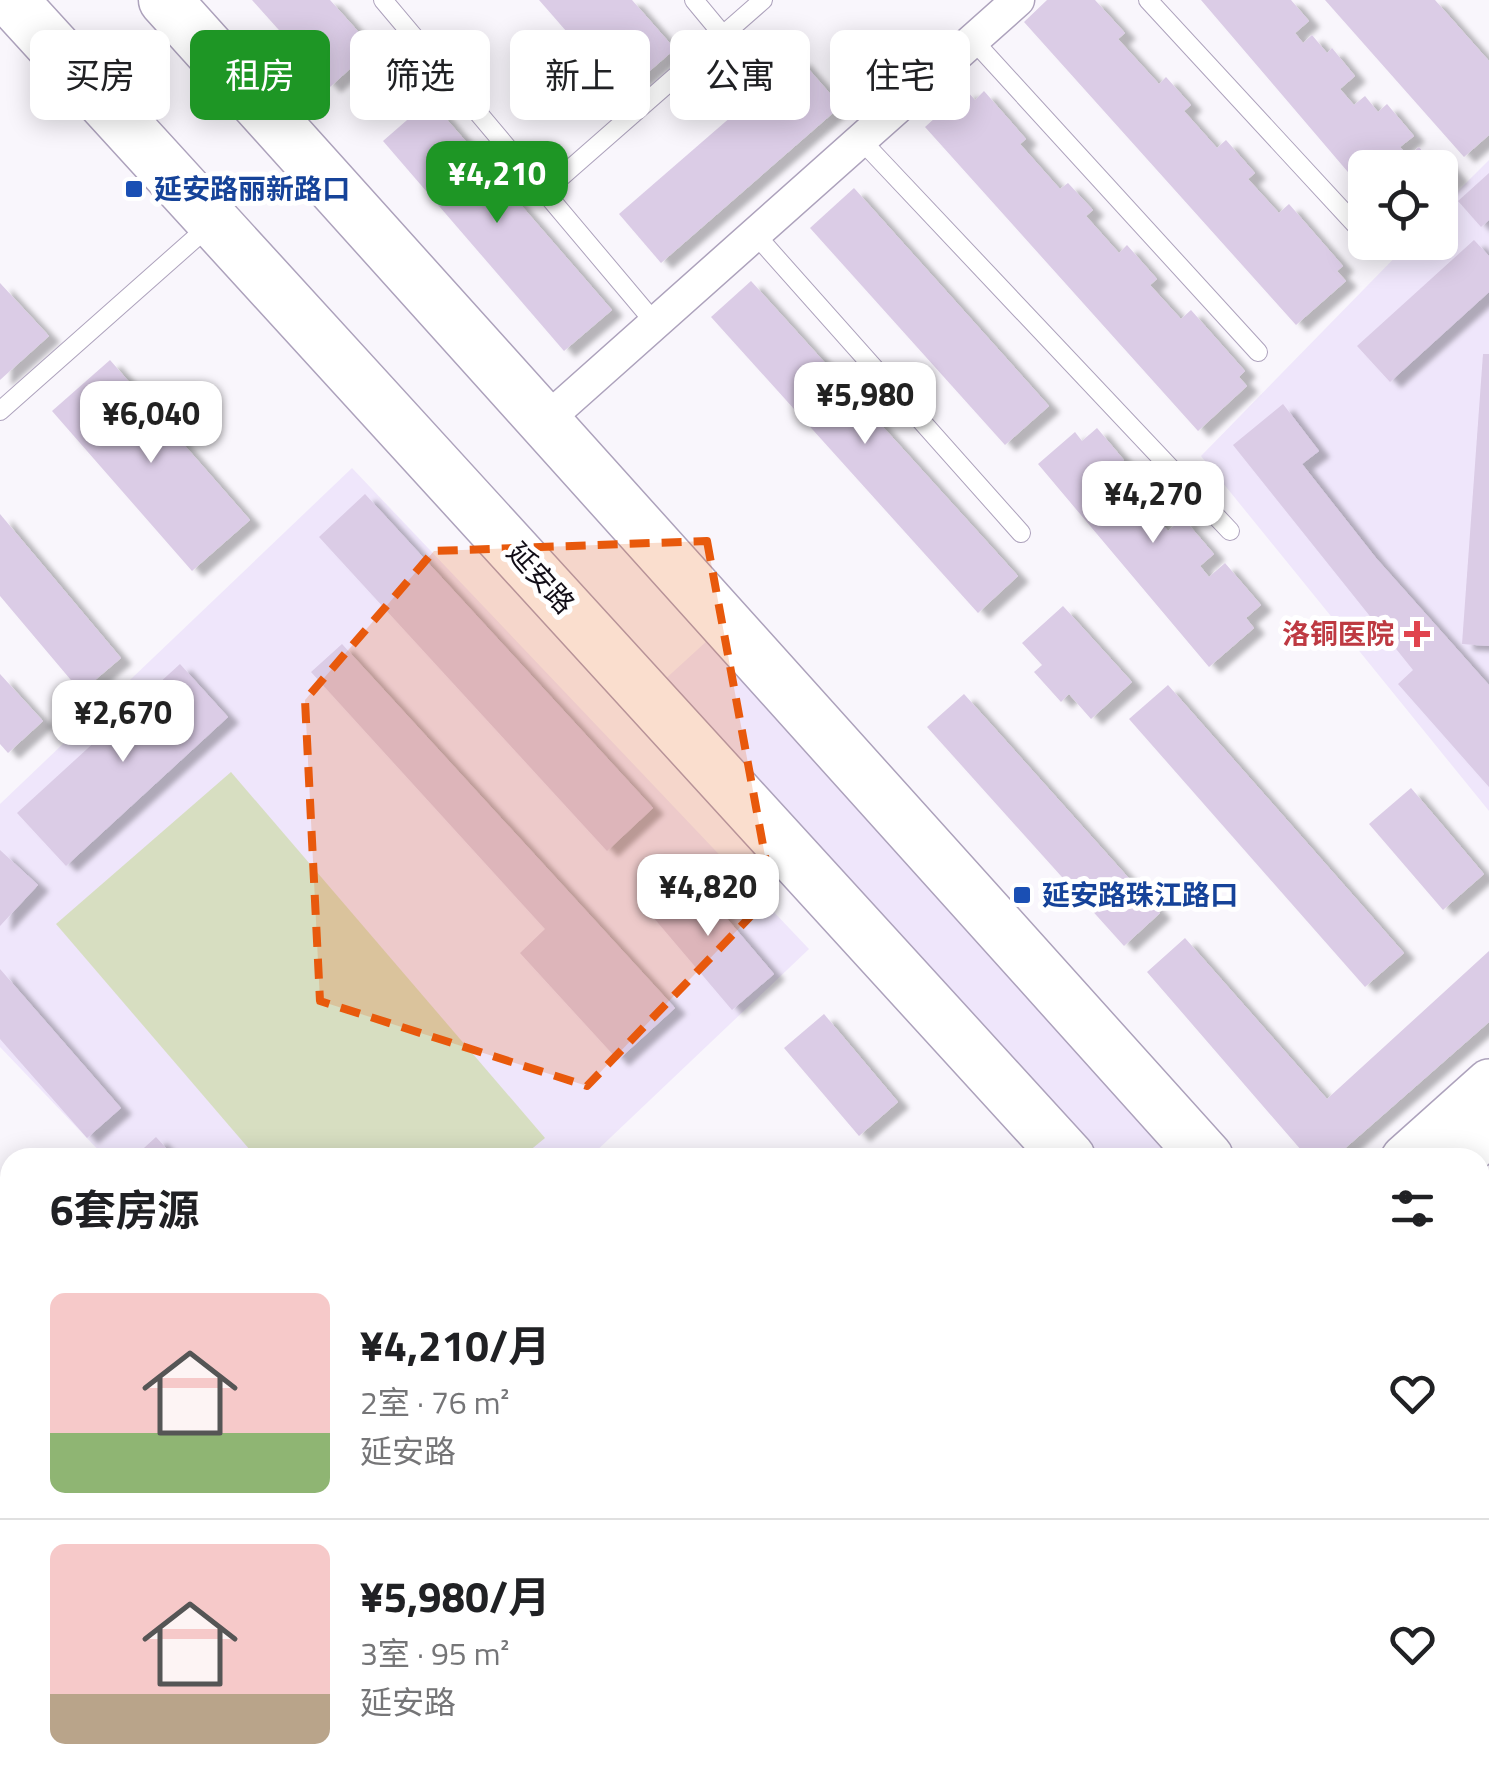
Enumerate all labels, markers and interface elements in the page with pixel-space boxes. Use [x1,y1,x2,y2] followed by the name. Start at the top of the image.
[30,30,170,120] chip: 买房
[190,30,330,120] chip: 租房
[350,30,490,120] chip: 筛选
[510,30,650,120] chip: 新上
[670,30,810,120] chip: 公寓
[830,30,970,120] chip: 住宅
[416,141,578,226] pin: ¥4,210
[448,149,546,197] text: ¥4,210
[1348,150,1458,260] map controls
[1348,150,1458,260] button: locate
[154,167,350,210] place label: 延安路丽新路口
[123,178,145,200] marker: 延安路丽新路口
[784,362,946,447] pin: ¥5,980
[816,370,914,418] text: ¥5,980
[70,381,232,466] pin: ¥6,040
[102,389,200,437] text: ¥6,040
[1072,461,1234,546] pin: ¥4,270
[1104,469,1202,517] text: ¥4,270
[497,532,585,623] street label: 延安路
[1282,612,1394,655] place label: 洛铜医院
[1404,621,1430,647] marker: 洛铜医院
[42,680,204,765] pin: ¥2,670
[74,688,172,736] text: ¥2,670
[627,854,789,939] pin: ¥4,820
[659,862,757,910] text: ¥4,820
[1042,873,1238,916] place label: 延安路珠江路口
[1011,884,1033,906] marker: 延安路珠江路口
[50,1177,200,1241] text: 6套房源
[1385,1181,1440,1236] icon: filters
[360,1313,550,1377] text: ¥4,210/月
[130,1333,250,1453] icon: home
[1385,1366,1440,1421] icon: heart
[360,1378,510,1426] text: 2室 · 76 m²
[360,1427,456,1475] text: 延安路
[360,1564,550,1628] text: ¥5,980/月
[130,1584,250,1704] icon: home
[1385,1617,1440,1672] icon: heart
[360,1629,510,1677] text: 3室 · 95 m²
[360,1678,456,1726] text: 延安路

